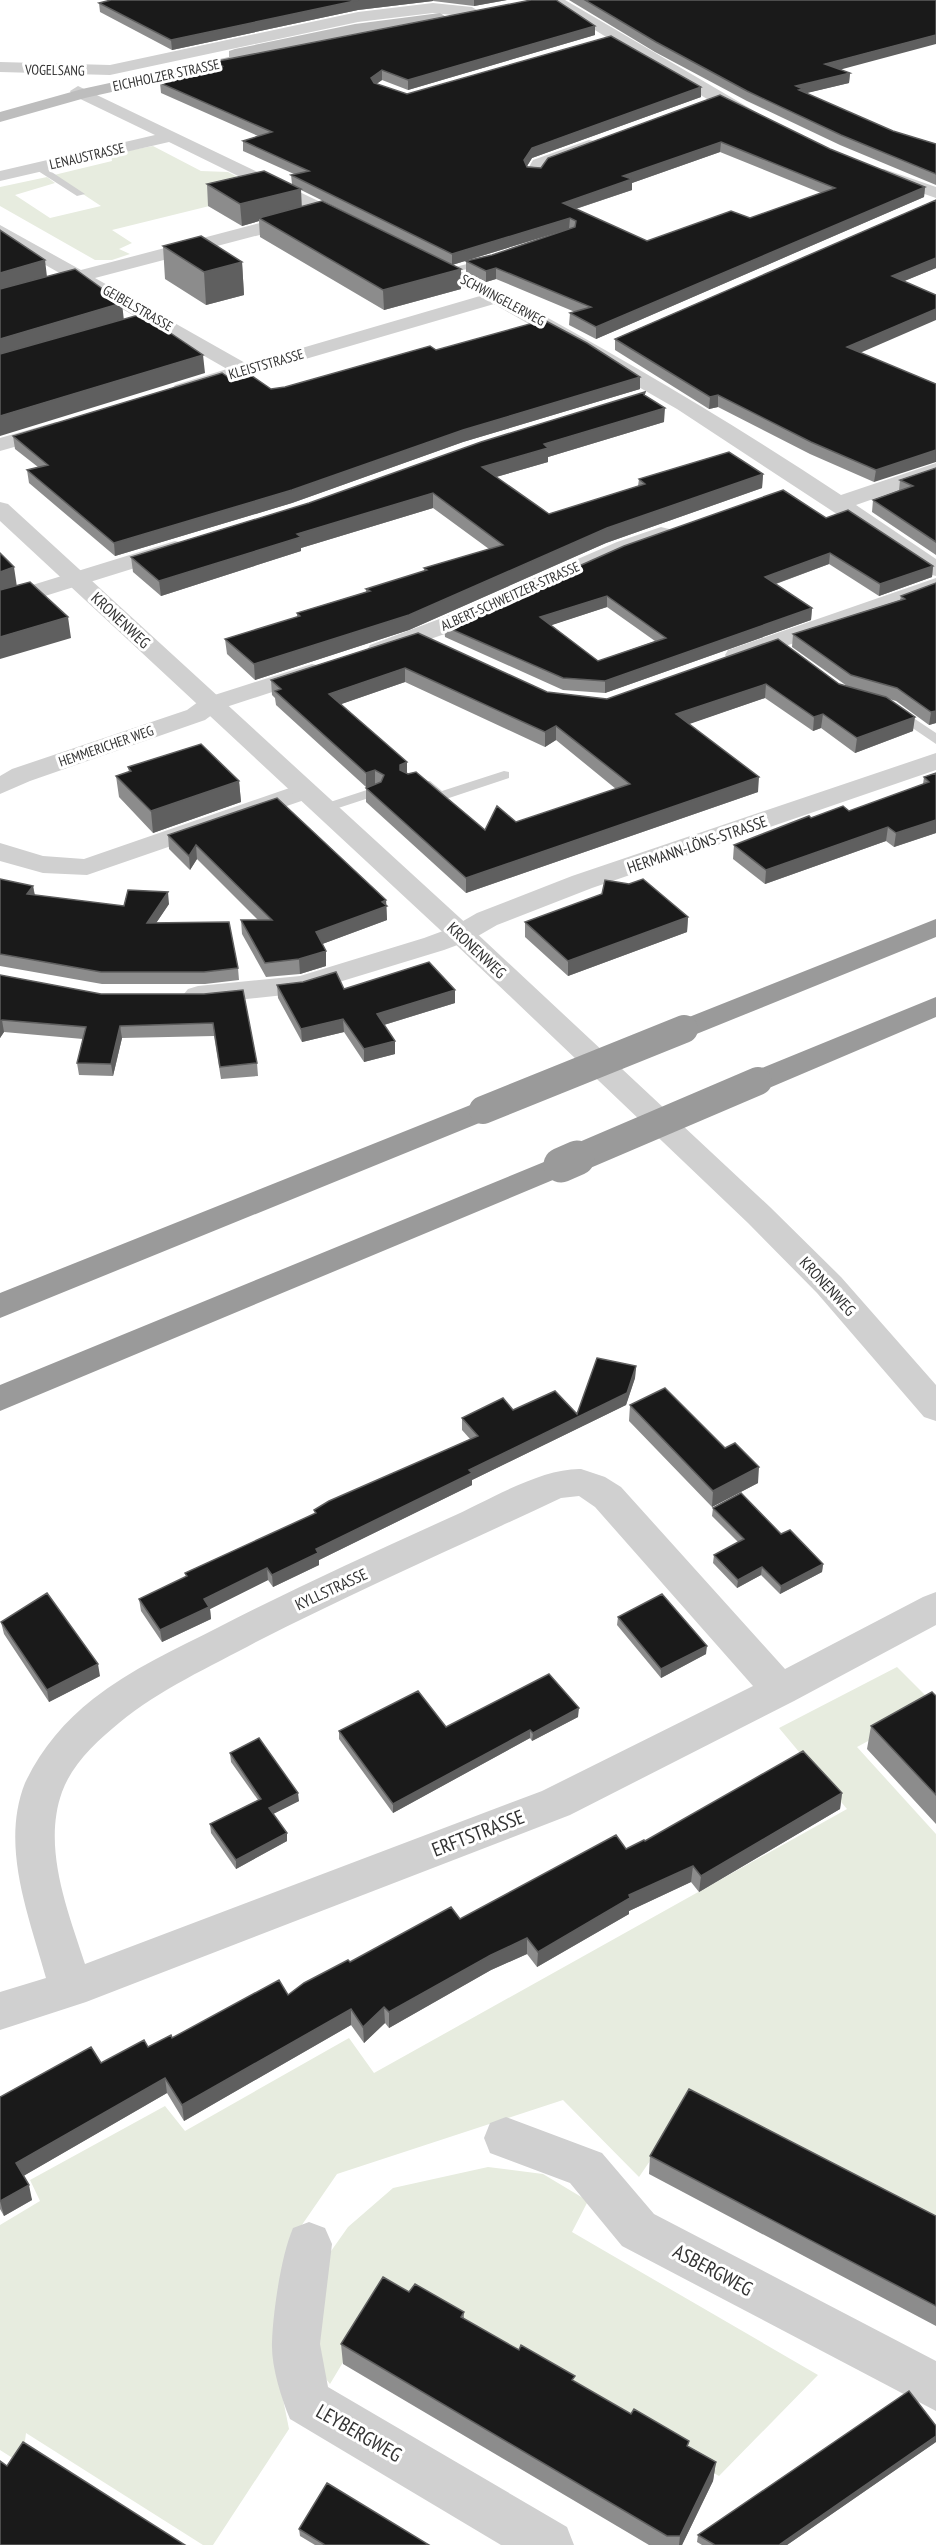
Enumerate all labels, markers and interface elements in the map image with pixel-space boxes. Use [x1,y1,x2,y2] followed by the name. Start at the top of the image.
[111,55,221,95] street label: EICHHOLZER STRASSE
[24,60,85,80] street label: VOGELSANG
[48,139,126,173] street label: LENAUSTRASSE
[458,270,549,330] street label: SCHWINGELERWEG
[100,281,176,335] street label: GEIBELSTRASSE
[226,345,306,383] street label: KLEISTSTRASSE
[438,557,582,635] street label: ALBERT-SCHWEITZER-STRASSE
[87,588,155,652] street label: KRONENWEG
[56,721,156,771] street label: HEMMERICHER WEG
[624,811,770,877] street label: HERMANN-LÖNS-STRASSE
[443,918,511,982] street label: KRONENWEG
[796,1252,860,1320] street label: KRONENWEG
[292,1564,370,1614] street label: KYLLSTRASSE
[428,1803,528,1863] street label: ERFTSTRASSE
[669,2238,757,2302] street label: ASBERGWEG
[311,2398,407,2468] street label: LEYBERGWEG

